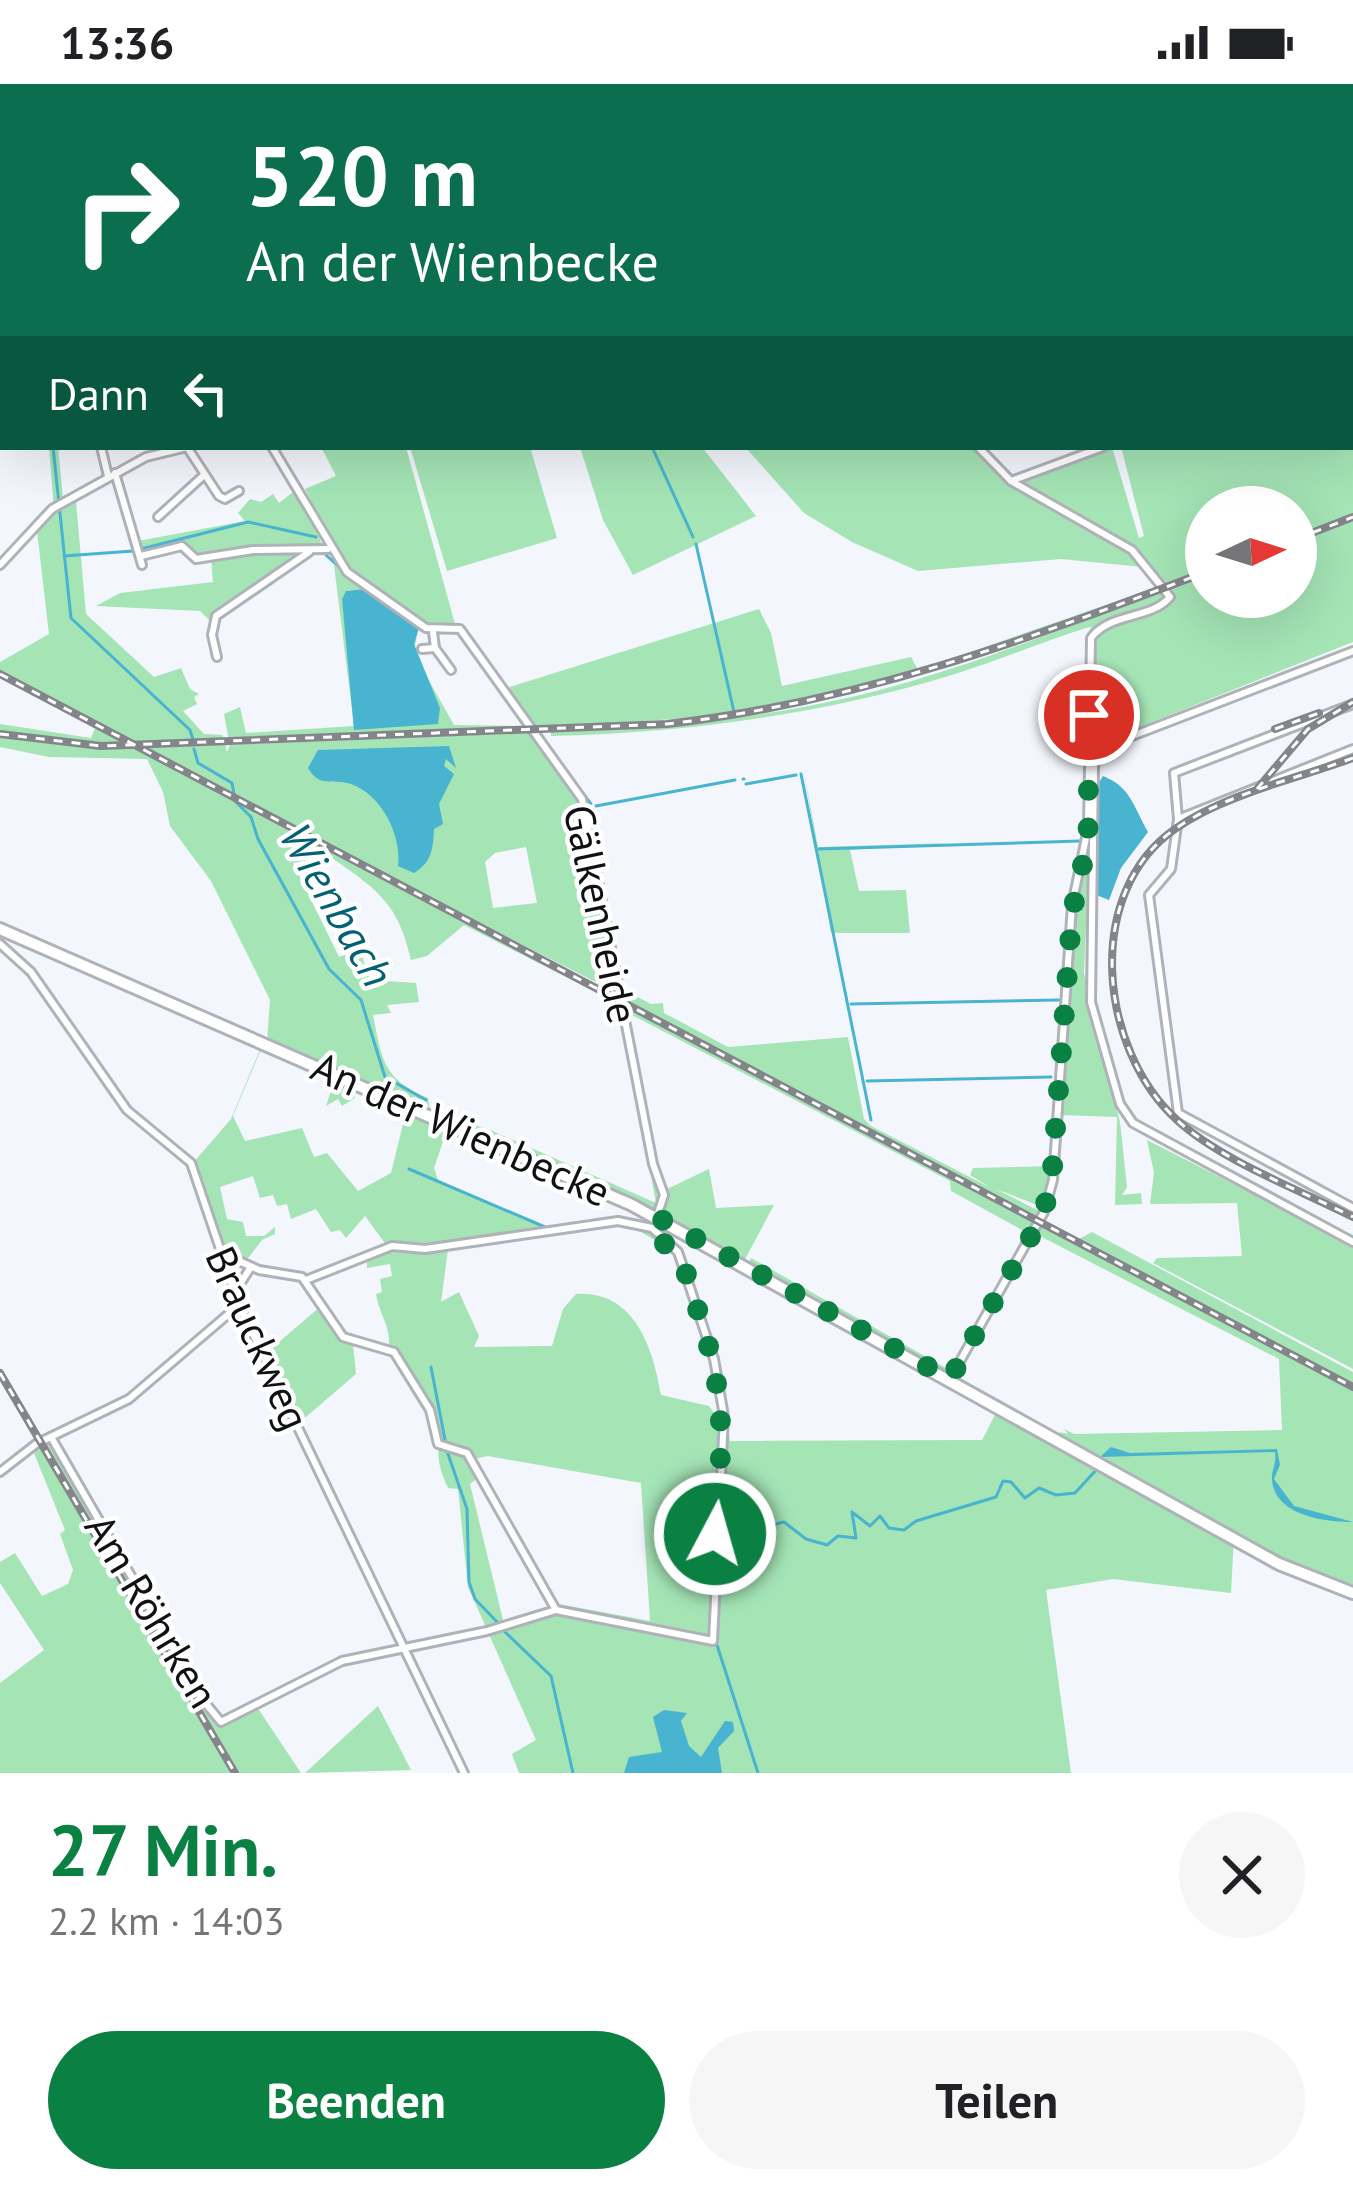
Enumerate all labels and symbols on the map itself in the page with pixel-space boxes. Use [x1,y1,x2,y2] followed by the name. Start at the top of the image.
[1185,486,1317,618] north arrow
[1038,664,1140,766] pin
[551,799,651,1028] street label: Gälkenheide
[268,812,408,997] water label: Wienbach
[303,1038,619,1219] street label: An der Wienbecke
[194,1237,323,1438] street label: Brauckweg
[652,1471,778,1597] position arrow
[73,1504,232,1718] street label: Am Röhrken

